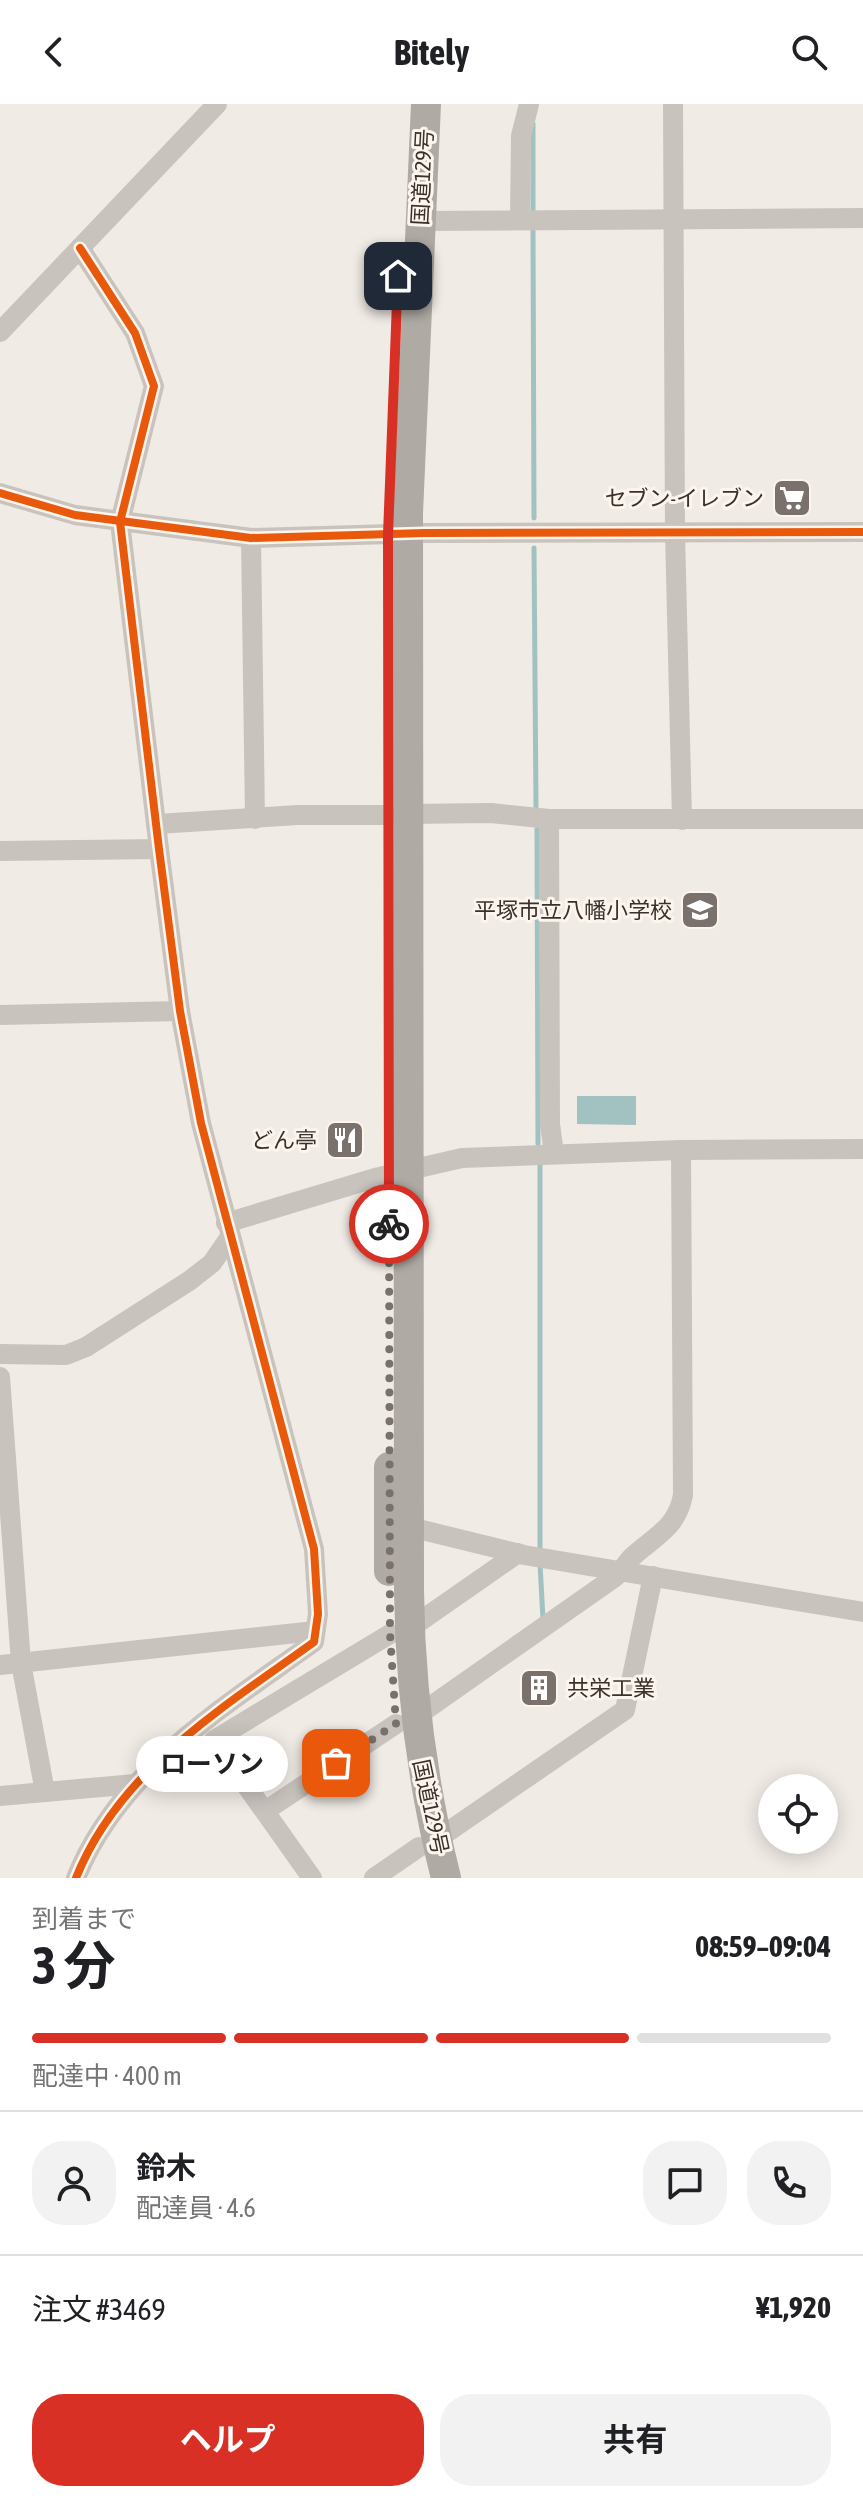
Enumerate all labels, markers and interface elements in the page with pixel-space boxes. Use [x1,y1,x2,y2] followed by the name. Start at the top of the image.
[32,30,76,74] icon: back
[787,30,831,74] icon: search
[394,31,469,73] text: Bitely
[406,128,438,226] street label: 国道129号
[364,242,432,310] pin
[376,254,420,298] icon: home
[771,477,813,519] supermarket icon: セブン-イレブン
[604,485,764,511] place label: セブン-イレブン
[679,889,721,931] school or university icon: 平塚市立八幡小学校
[474,897,672,923] place label: 平塚市立八幡小学校
[324,1119,366,1161] restaurant icon: どん亭
[251,1127,317,1153] place label: どん亭
[349,1184,429,1264] courier
[367,1202,411,1246] icon: bike
[518,1667,560,1709] building icon: 共栄工業
[567,1675,655,1701] place label: 共栄工業
[302,1729,370,1797] pin
[136,1735,288,1791] callout: ローソン
[314,1741,358,1785] icon: bag
[160,1749,264,1779] text: ローソン
[408,1757,454,1857] street label: 国道129号
[758,1774,838,1854] map controls
[758,1774,838,1854] button: locate
[32,1904,136,1934] text: 到着まで
[695,1929,831,1963] text: 08:59–09:04
[32,1935,116,1995] text: 3 分
[32,2061,182,2091] text: 配達中 · 400 m
[32,2141,116,2225] button: person
[643,2141,727,2225] button: chat
[747,2141,831,2225] button: phone
[136,2150,196,2184] text: 鈴木
[136,2193,256,2223] text: 配達員 · 4.6
[756,2290,831,2324] text: ¥1,920
[32,2292,166,2326] text: 注文 #3469
[32,2394,424,2486] button: ヘルプ
[440,2394,831,2486] button: 共有

